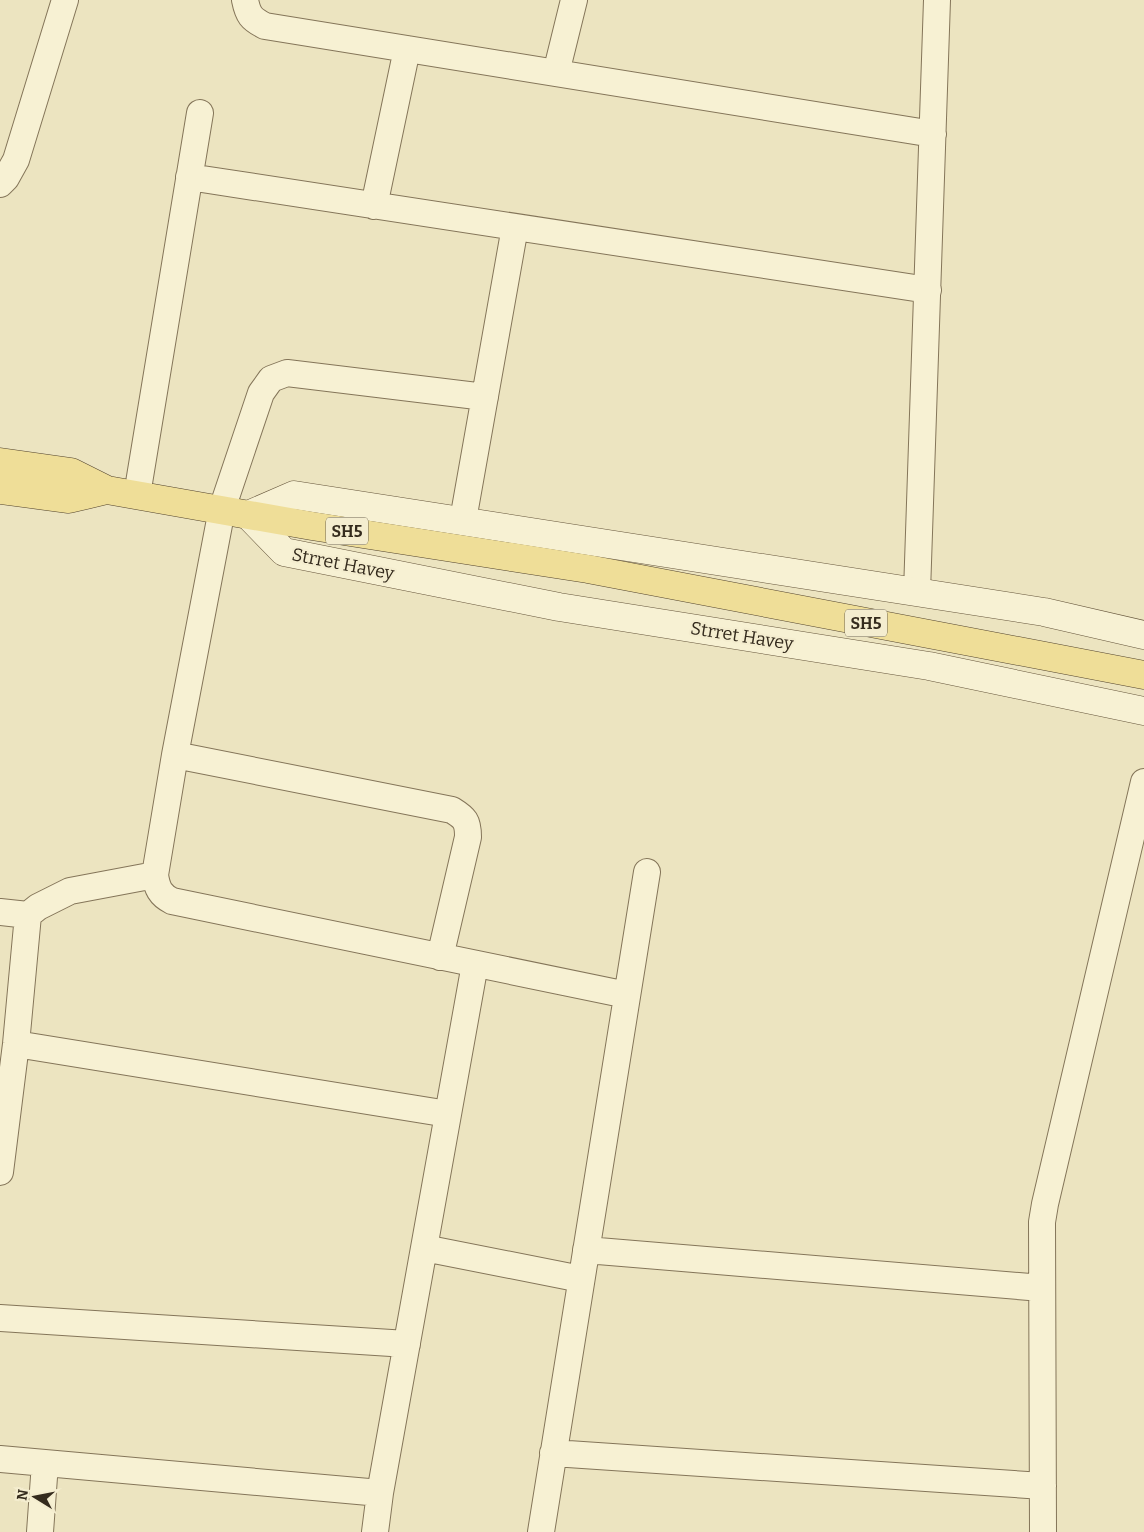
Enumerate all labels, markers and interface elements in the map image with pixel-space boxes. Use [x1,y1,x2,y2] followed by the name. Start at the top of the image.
[326,518,368,544] road number: SH5
[290,543,397,585] street label: Strret Havey
[845,610,887,636] road number: SH5
[689,617,795,655] street label: Strret Havey
[10,1472,60,1522] north arrow
[13,1488,32,1502] text: N

